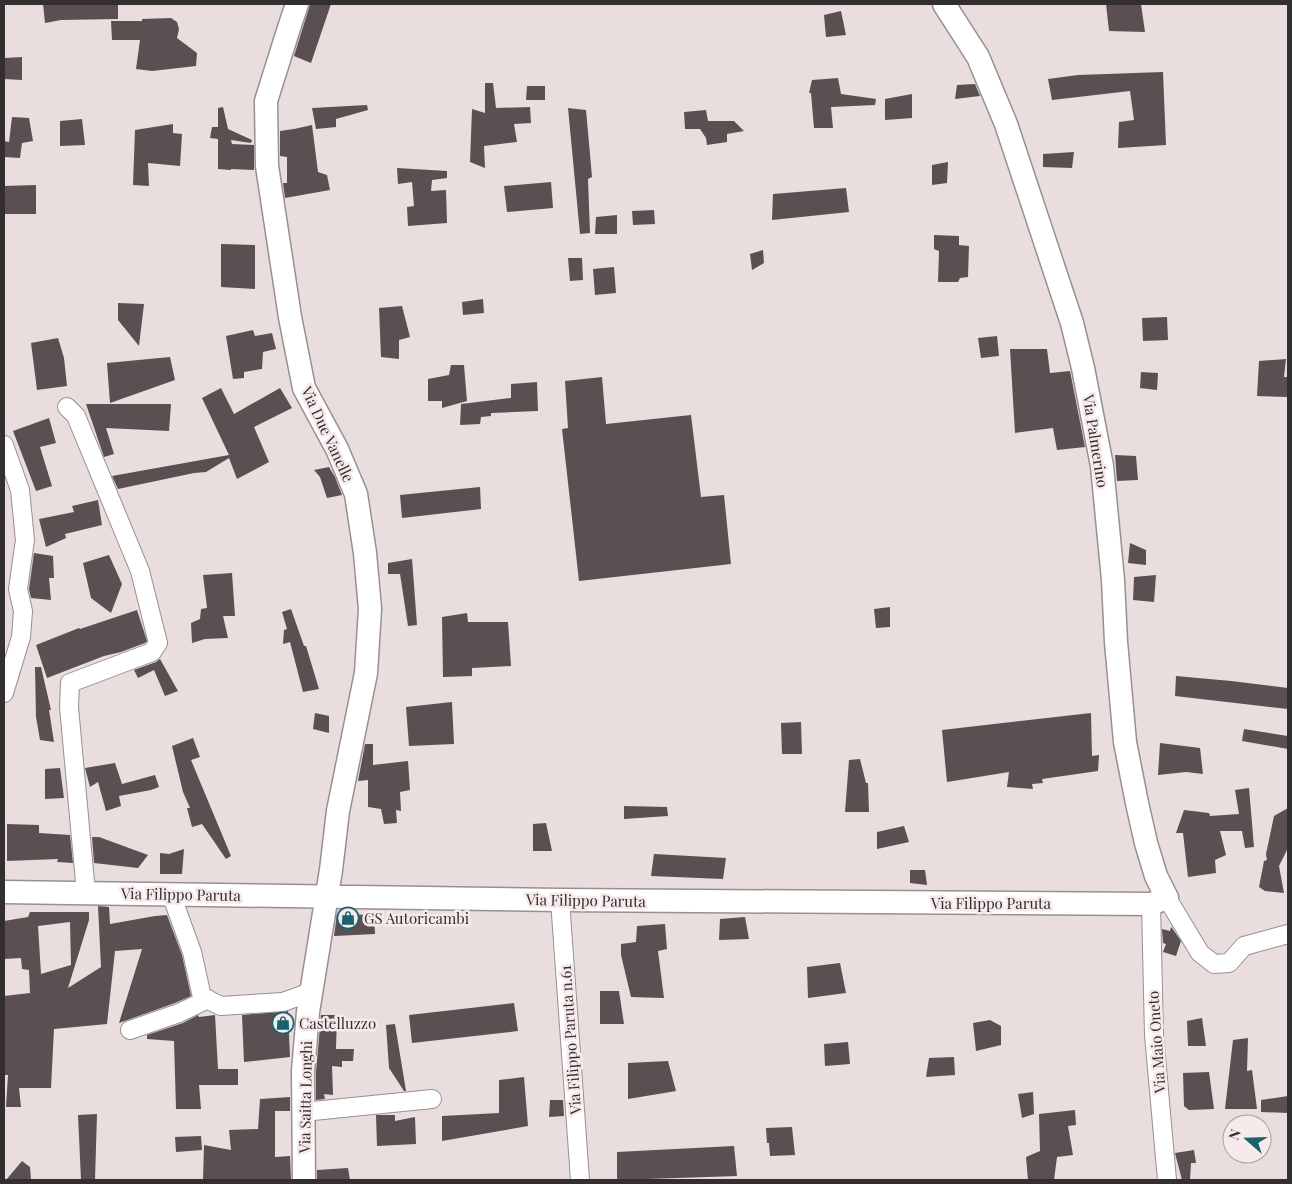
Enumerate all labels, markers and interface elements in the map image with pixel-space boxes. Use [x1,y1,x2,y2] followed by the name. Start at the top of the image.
[297,382,359,485] street label: Via Due Vanelle
[1079,392,1113,489] street label: Via Palmerino
[120,883,242,905] street label: Via Filippo Paruta
[525,889,647,911] street label: Via Filippo Paruta
[930,893,1051,913] street label: Via Filippo Paruta
[336,906,360,930] shop icon: GS Autoricambi
[364,908,470,928] place label: GS Autoricambi
[555,964,585,1116] street label: Via Filippo Paruta n.61
[1142,990,1170,1095] street label: Via Maio Oneto
[271,1011,295,1035] shop icon: Castelluzzo
[299,1013,376,1033] place label: Castelluzzo
[294,1040,316,1154] street label: Via Saitta Longhi
[1222,1114,1272,1164] north arrow
[1224,1126,1245,1142] text: N

